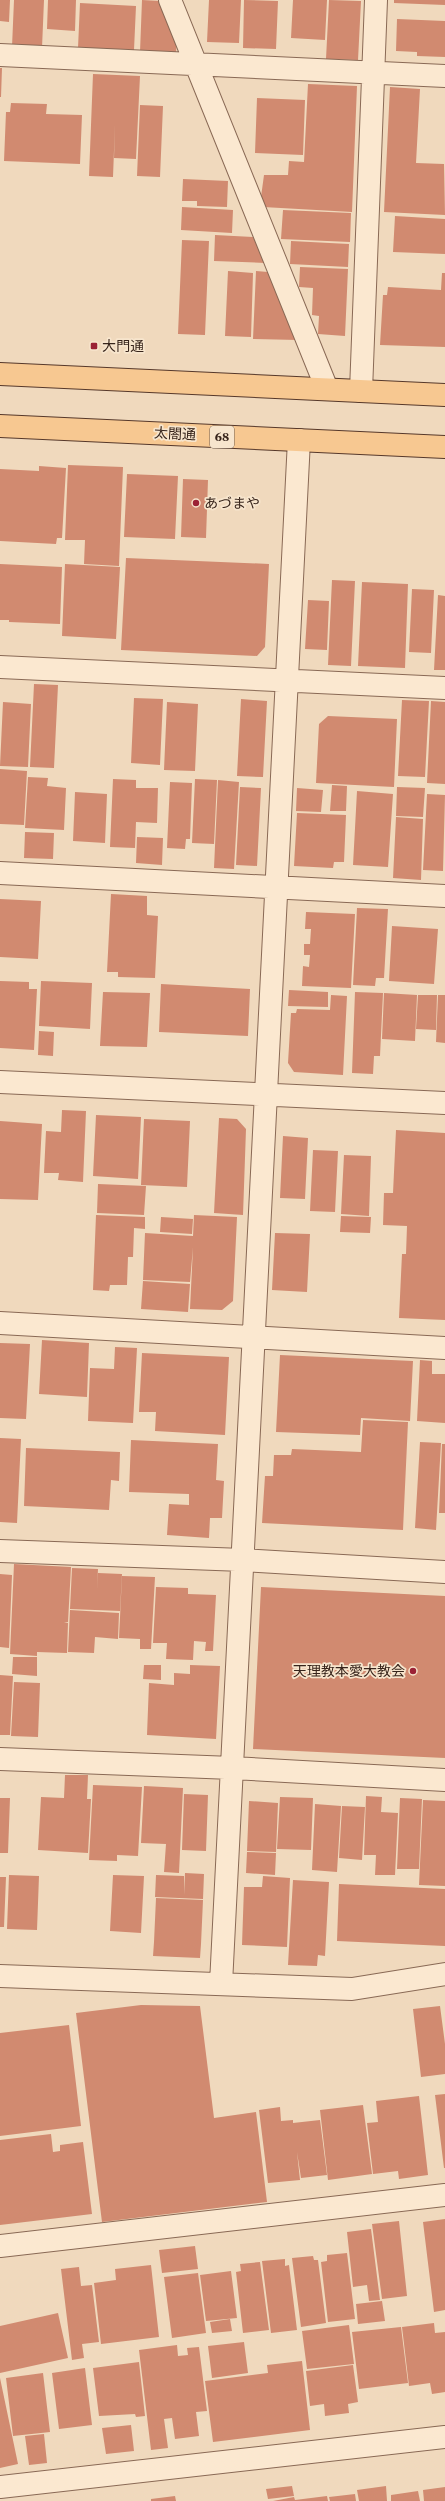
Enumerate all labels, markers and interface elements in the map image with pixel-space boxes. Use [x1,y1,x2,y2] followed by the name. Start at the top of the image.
[102,336,144,357] place label: 大門通
[89,341,99,351] marker: 大門通
[153,422,197,446] street label: 太閤通
[210,426,234,448] road number: 68
[204,493,260,514] place label: あづまや
[191,498,201,508] marker: あづまや
[293,1661,405,1682] place label: 天理教本愛大教会
[408,1666,418,1676] marker: 天理教本愛大教会

